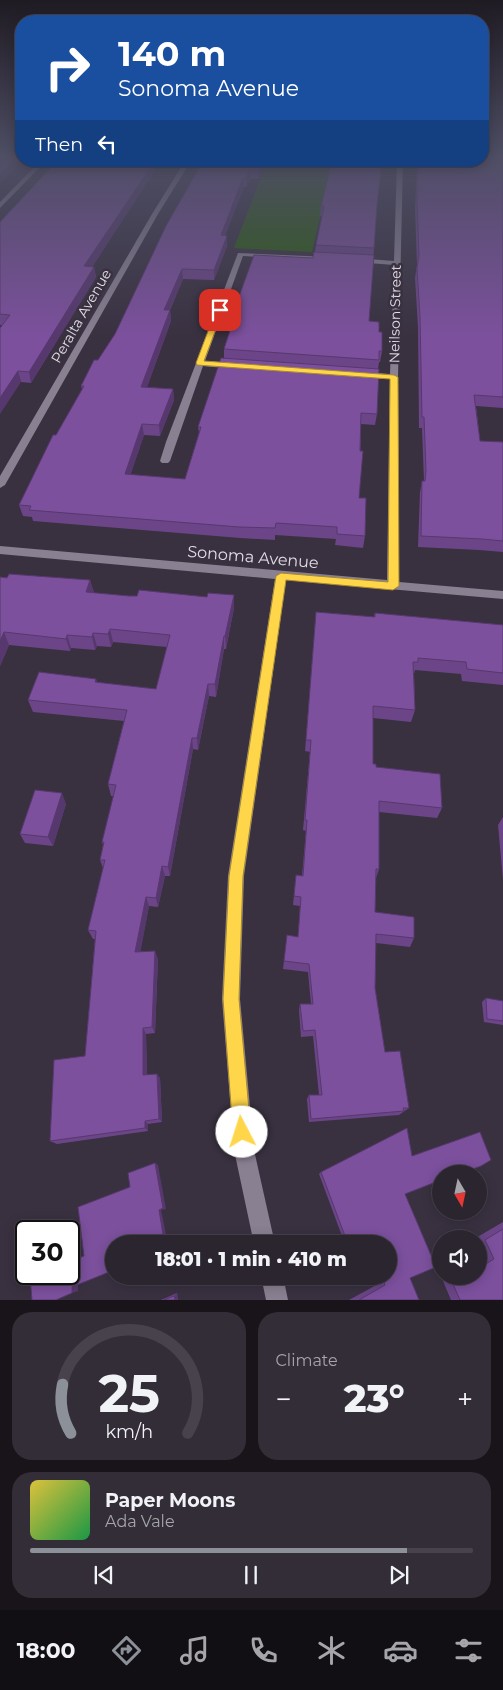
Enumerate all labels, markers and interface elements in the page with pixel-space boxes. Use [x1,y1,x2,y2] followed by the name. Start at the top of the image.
[118,32,226,75] text: 140 m
[35,35,100,100] icon: right
[118,75,299,102] text: Sonoma Avenue
[93,130,121,158] icon: left
[35,133,83,156] text: Then
[385,264,405,363] street label: Neilson Street
[47,266,115,366] street label: Peralta Avenue
[199,289,241,331] pin
[206,296,234,324] icon: arrive
[187,542,319,572] street label: Sonoma Avenue
[215,1105,267,1157] position arrow
[432,1165,488,1220] north arrow
[432,1165,487,1285] map controls
[15,1220,80,1285] speed limit sign: 30
[432,1230,487,1285] button: sound
[155,1248,347,1271] text: 18:01 · 1 min · 410 m
[276,1351,338,1370] text: Climate
[98,1362,160,1425] text: 25
[344,1375,405,1422] text: 23°
[276,1382,292,1416] text: −
[457,1382,473,1416] text: +
[105,1421,153,1442] text: km/h
[105,1489,235,1512] text: Paper Moons
[105,1512,175,1531] text: Ada Vale
[90,1561,118,1589] icon: previous
[237,1561,265,1589] icon: pause
[385,1561,413,1589] icon: next
[109,1633,144,1668] icon: directions
[177,1633,212,1668] icon: music
[246,1633,281,1668] icon: phone
[314,1633,349,1668] icon: climate
[383,1633,418,1668] icon: car
[451,1633,486,1668] icon: filters
[17,1637,76,1664] text: 18:00

